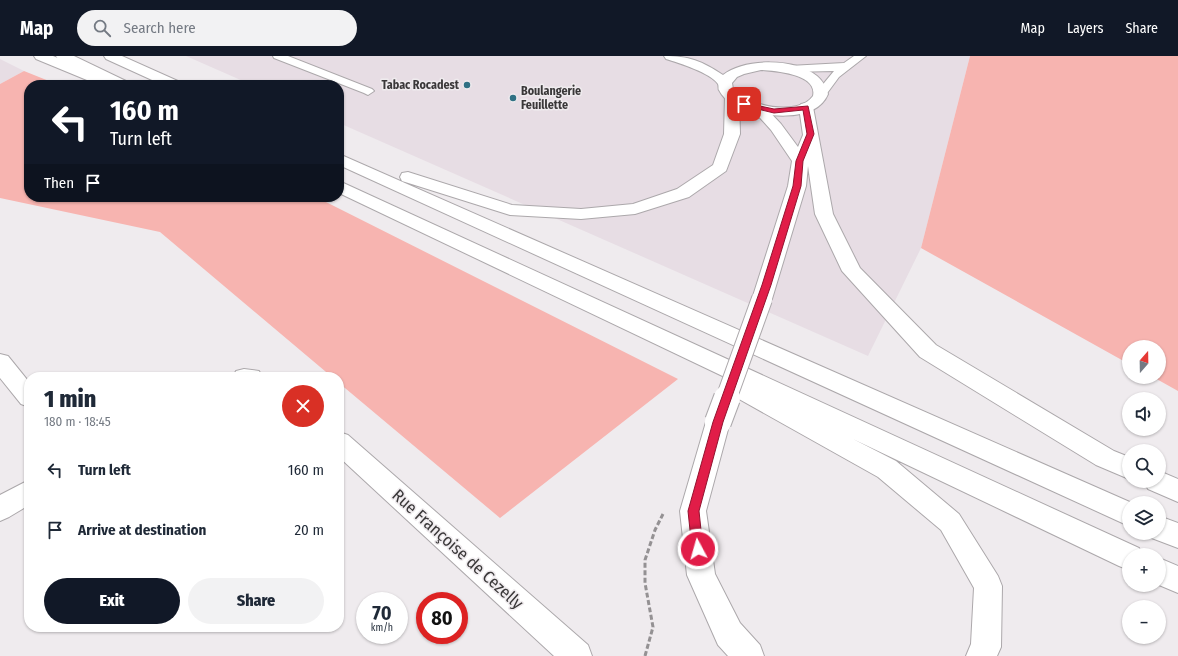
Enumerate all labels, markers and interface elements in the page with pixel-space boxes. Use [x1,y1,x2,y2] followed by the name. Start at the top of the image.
[77,10,357,46] search box
[20,17,53,40] text: Map
[91,17,113,39] icon: search
[123,19,196,37] text: Search here
[1021,20,1045,37] text: Map
[1067,20,1103,37] text: Layers
[1125,20,1158,37] text: Share
[381,78,460,92] place label: Tabac Rocadest
[462,80,472,90] marker: Tabac Rocadest
[521,84,581,112] place label: Boulangerie Feuillette
[727,87,761,121] pin
[508,93,518,103] marker: Boulangerie Feuillette
[733,93,755,115] icon: arrive
[110,94,179,127] text: 160 m
[44,96,96,148] icon: left
[110,128,172,150] text: Turn left
[82,172,104,194] icon: arrive
[44,174,74,192] text: Then
[1122,340,1166,384] north arrow
[1122,340,1166,644] map controls
[44,385,96,413] text: 1 min
[282,385,324,427] button: close
[1122,392,1166,436] button: sound
[44,414,111,429] text: 180 m · 18:45
[1122,444,1166,488] button: search
[44,459,66,481] icon: left
[78,461,131,479] text: Turn left
[288,461,324,479] text: 160 m
[388,485,528,614] street label: Rue Françoise de Cezelly
[1122,496,1166,540] button: layers
[44,519,66,541] icon: arrive
[78,521,206,539] text: Arrive at destination
[295,521,324,539] text: 20 m
[677,528,719,570] position arrow
[1122,548,1166,592] button: +
[44,578,180,624] button: Exit
[188,578,324,624] button: Share
[416,592,468,644] speed limit sign: 80
[1122,600,1166,644] button: −
[372,601,392,625] text: 70
[371,622,393,634] text: km/h

